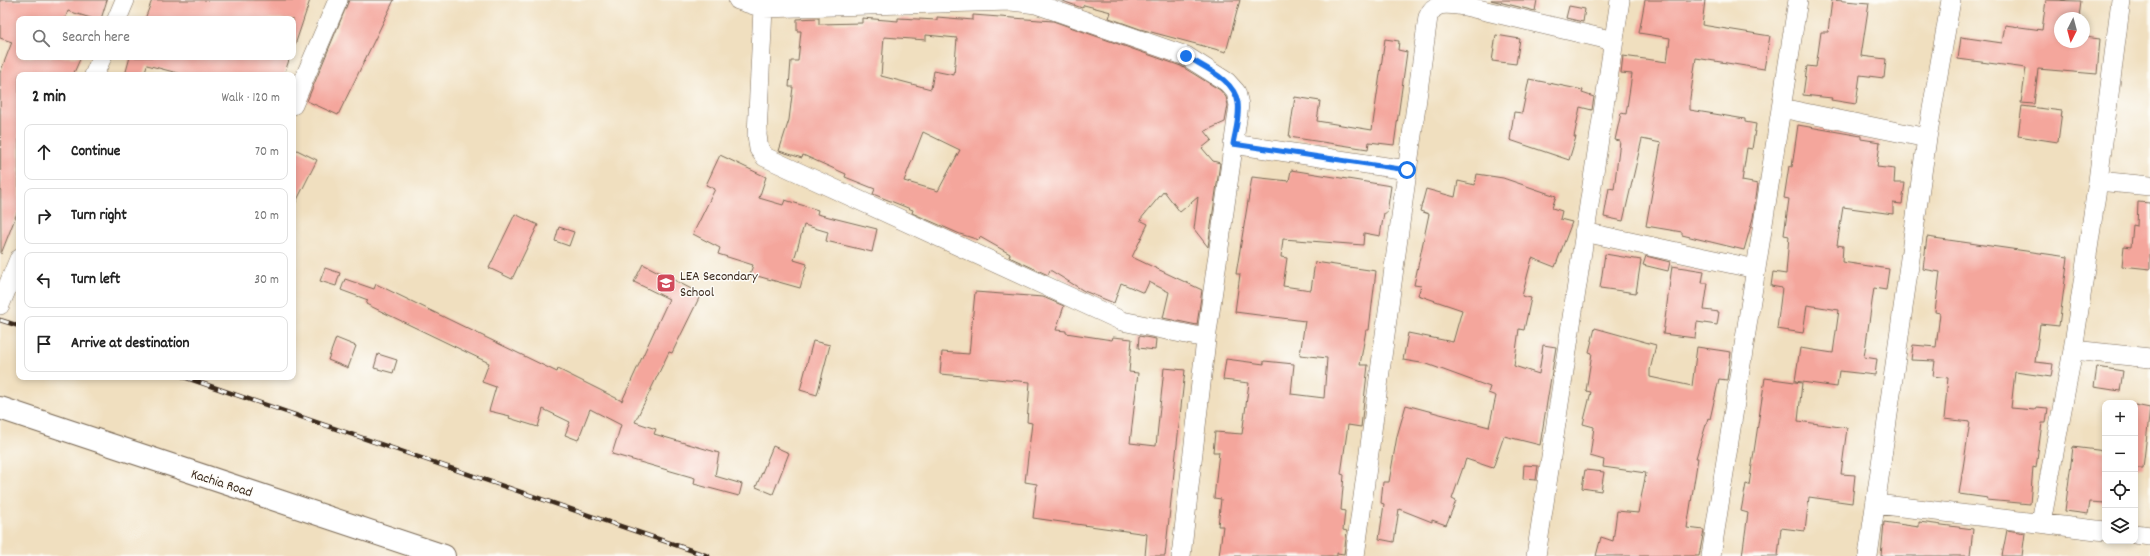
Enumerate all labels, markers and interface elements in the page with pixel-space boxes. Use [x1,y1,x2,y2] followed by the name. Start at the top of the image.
[2054,12,2090,48] north arrow
[16,16,296,60] search box
[30,27,52,49] icon: search
[62,27,130,49] text: Search here
[1177,47,1195,65] route end
[32,86,66,110] text: 2 min
[222,89,280,108] text: Walk · 120 m
[33,141,55,163] icon: ahead
[71,141,120,163] text: Continue
[255,143,279,162] text: 70 m
[1398,161,1416,179] route start
[33,205,55,227] icon: right
[71,205,127,227] text: Turn right
[254,207,279,226] text: 20 m
[680,267,758,303] place label: LEA Secondary School
[33,269,55,291] icon: left
[71,269,120,291] text: Turn left
[254,271,279,290] text: 30 m
[655,272,677,294] school or university icon: LEA Secondary School
[33,333,55,355] icon: arrive
[71,333,189,355] text: Arrive at destination
[2102,400,2138,544] map controls
[2102,400,2138,436] button: +
[2102,436,2138,472] button: −
[188,465,255,503] street label: Kachia Road
[2102,472,2138,508] button: locate
[2102,508,2138,544] button: layers

